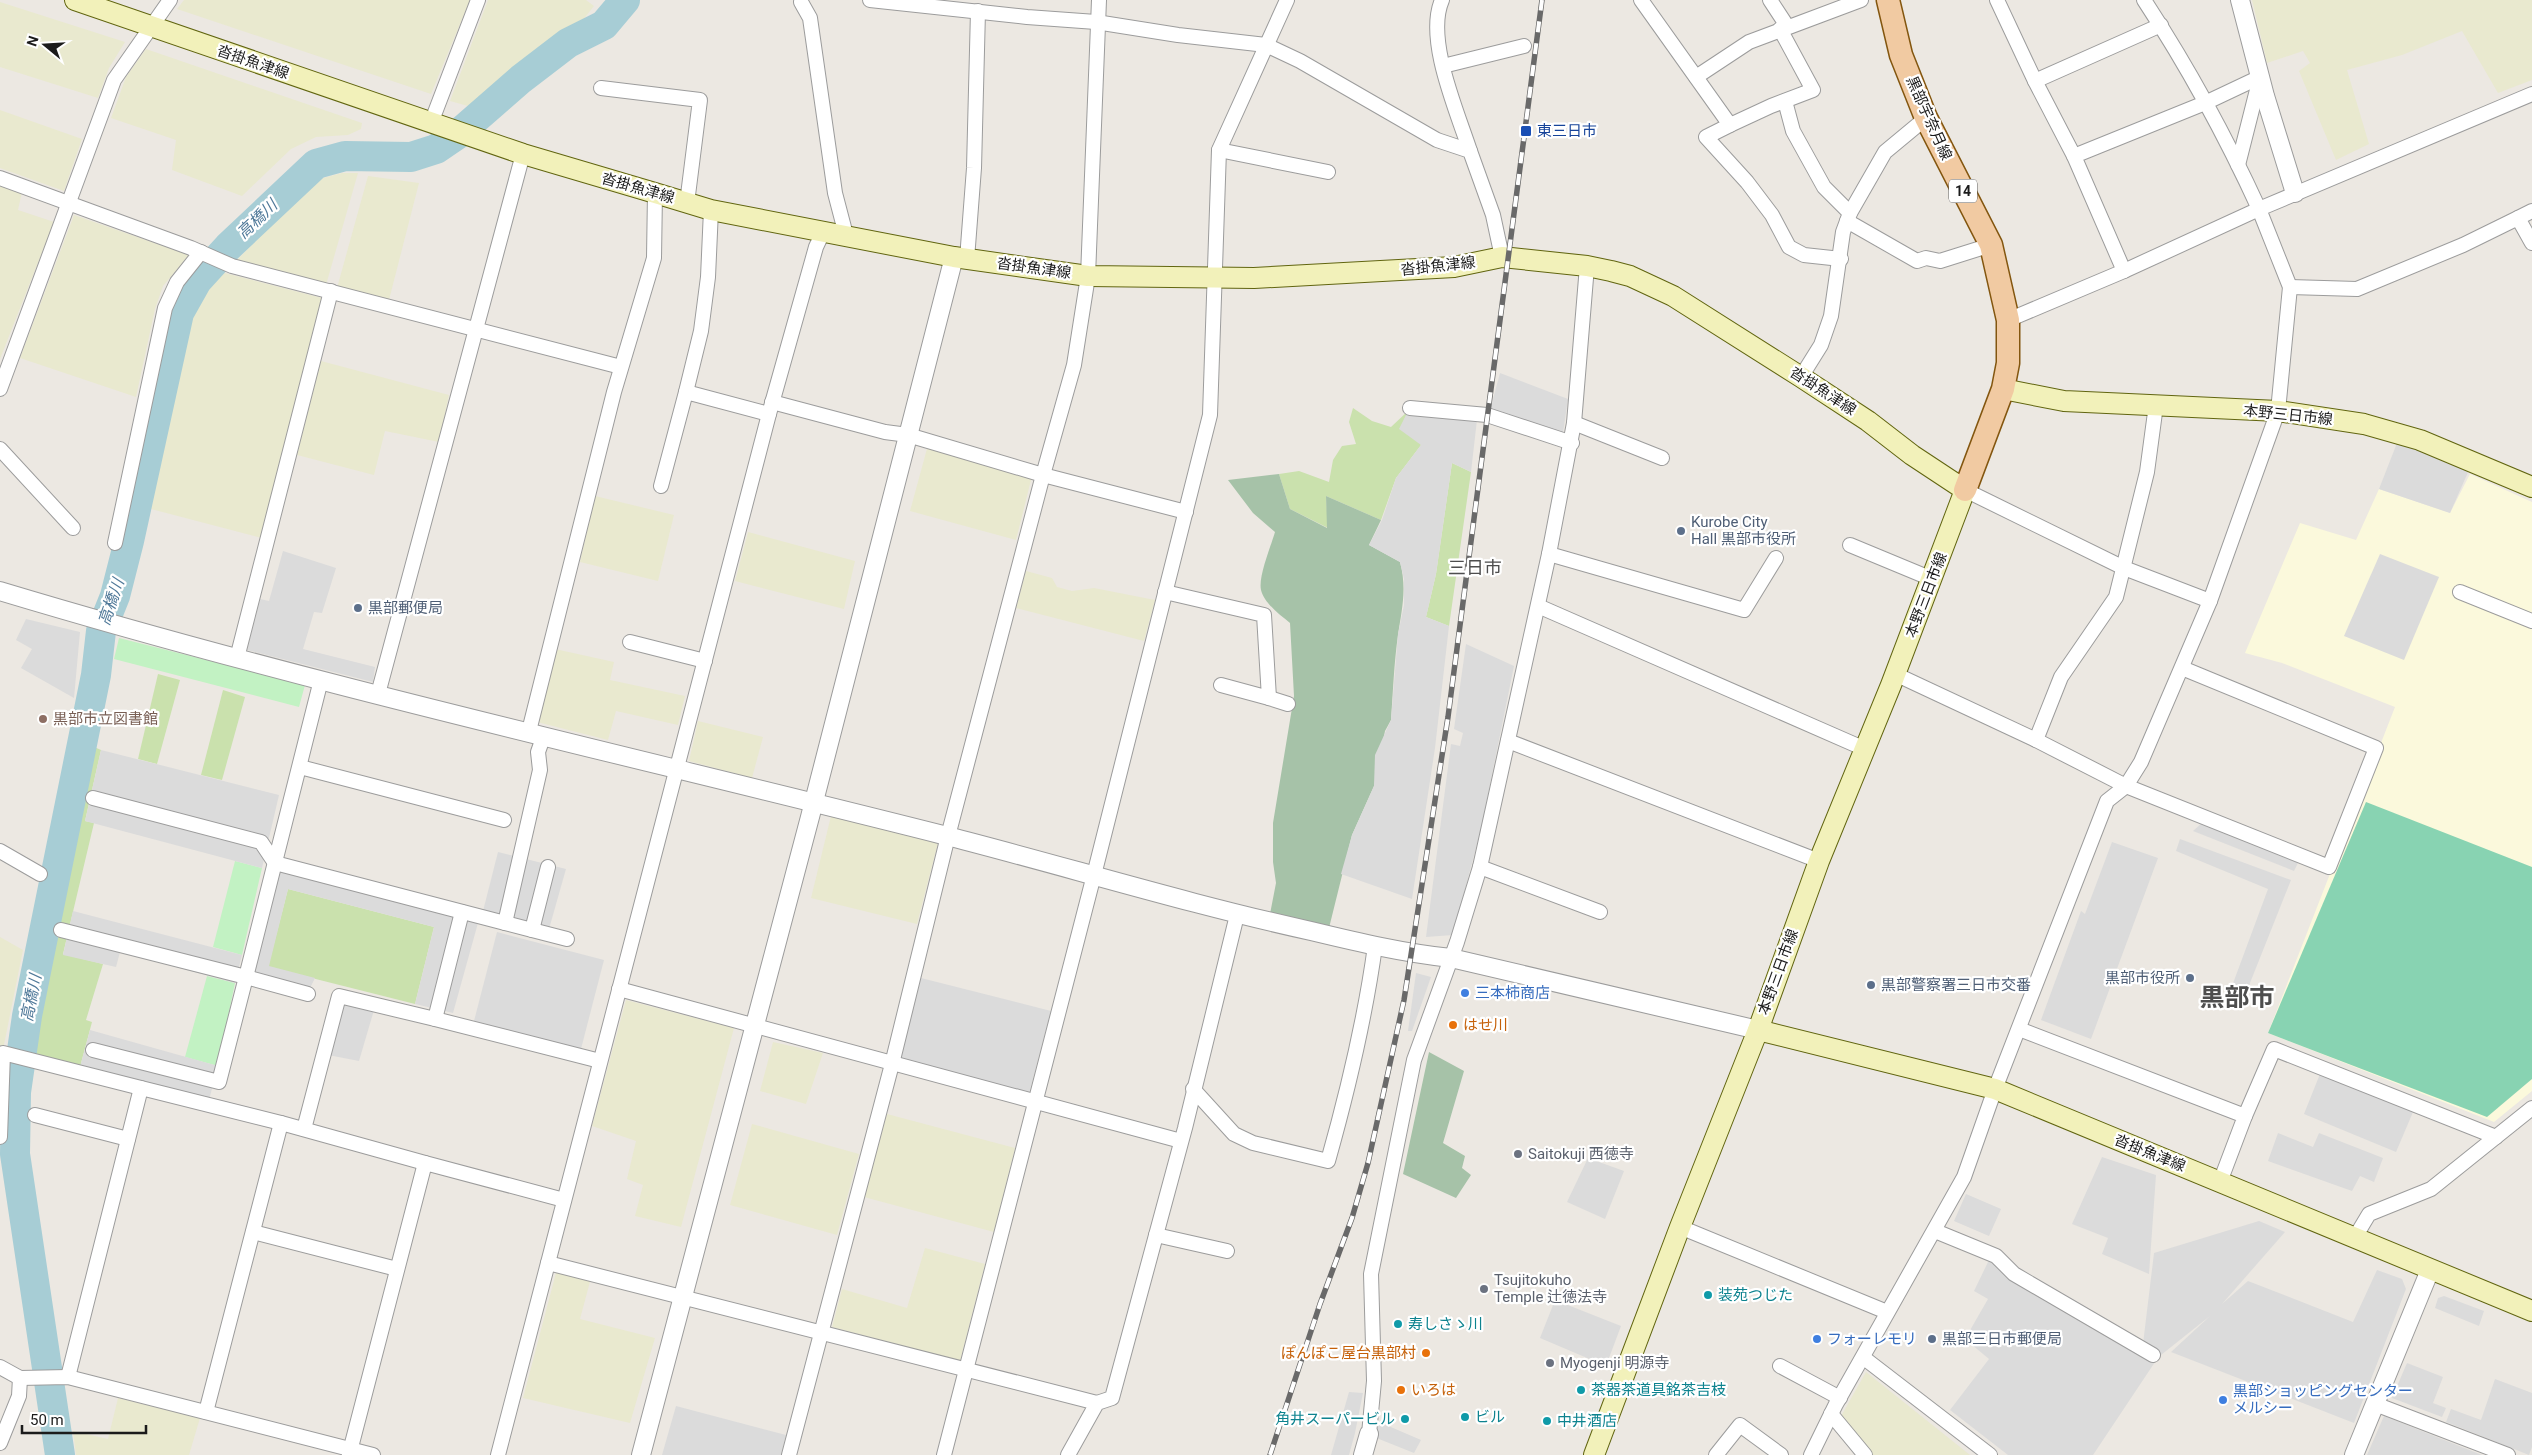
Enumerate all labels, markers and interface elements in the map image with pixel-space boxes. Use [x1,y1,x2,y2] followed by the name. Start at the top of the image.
[20,20,70,70] north arrow
[23,34,42,48] text: N
[215,41,291,83] street label: 沓掛魚津線
[1902,73,1956,163] street label: 黒部宇奈月線
[1537,122,1597,140] place label: 東三日市
[1519,124,1533,138] marker: 東三日市
[599,169,677,207] street label: 沓掛魚津線
[1949,180,1977,202] road number: 14
[233,194,282,242] water label: 高橋川
[1400,253,1476,279] street label: 沓掛魚津線
[996,254,1072,282] street label: 沓掛魚津線
[1787,363,1859,419] street label: 沓掛魚津線
[2242,401,2334,429] street label: 本野三日市線
[1691,513,1796,548] place label: Kurobe City Hall 黒部市役所
[1675,525,1687,537] marker: Kurobe City Hall 黒部市役所
[1901,550,1951,640] street label: 本野三日市線
[1448,557,1502,578] district label: 三日市
[94,574,128,628] water label: 高橋川
[368,599,443,617] place label: 黒部郵便局
[352,602,364,614] marker: 黒部郵便局
[53,710,158,728] place label: 黒部市立図書館
[37,713,49,725] marker: 黒部市立図書館
[1754,927,1802,1017] street label: 本野三日市線
[2105,969,2180,987] place label: 黒部市役所
[17,971,45,1023] water label: 高橋川
[2184,972,2196,984] marker: 黒部市役所
[1881,976,2031,994] place label: 黒部警察署三日市交番
[1865,979,1877,991] marker: 黒部警察署三日市交番
[2199,983,2275,1012] district label: 黒部市
[1475,984,1550,1002] place label: 三本柿商店
[1459,987,1471,999] marker: 三本柿商店
[1463,1016,1508,1034] place label: はせ川
[1447,1019,1459,1031] marker: はせ川
[2112,1131,2188,1175] street label: 沓掛魚津線
[1528,1145,1634,1163] place label: Saitokuji 西徳寺
[1512,1148,1524,1160] marker: Saitokuji 西徳寺
[1494,1271,1607,1306] place label: Tsujitokuho Temple 辻徳法寺
[1478,1283,1490,1295] marker: Tsujitokuho Temple 辻徳法寺
[1718,1286,1793,1304] place label: 装苑つじた
[1702,1289,1714,1301] marker: 装苑つじた
[1408,1315,1483,1333] place label: 寿しさゝ川
[1392,1318,1404,1330] marker: 寿しさゝ川
[1827,1330,1917,1348] place label: フォーレモリ
[1942,1330,2062,1348] place label: 黒部三日市郵便局
[1811,1333,1823,1345] marker: フォーレモリ
[1926,1333,1938,1345] marker: 黒部三日市郵便局
[1281,1344,1416,1362] place label: ぽんぽこ屋台黒部村
[1420,1347,1432,1359] marker: ぽんぽこ屋台黒部村
[1560,1354,1669,1372] place label: Myogenji 明源寺
[1544,1357,1556,1369] marker: Myogenji 明源寺
[1411,1381,1456,1399] place label: いろは
[1591,1381,1726,1399] place label: 茶器茶道具銘茶吉枝
[2233,1382,2413,1417] place label: 黒部ショッピングセンター メルシー
[1395,1384,1407,1396] marker: いろは
[1575,1384,1587,1396] marker: 茶器茶道具銘茶吉枝
[2217,1394,2229,1406] marker: 黒部ショッピングセンター メルシー
[22,1402,146,1434] scale bar
[1475,1408,1505,1426] place label: ビル
[1275,1410,1395,1428] place label: 角井スーパービル
[30,1411,64,1429] text: 50 m
[1459,1411,1471,1423] marker: ビル
[1557,1412,1617,1430] place label: 中井酒店
[1399,1413,1411,1425] marker: 角井スーパービル
[1541,1415,1553,1427] marker: 中井酒店

